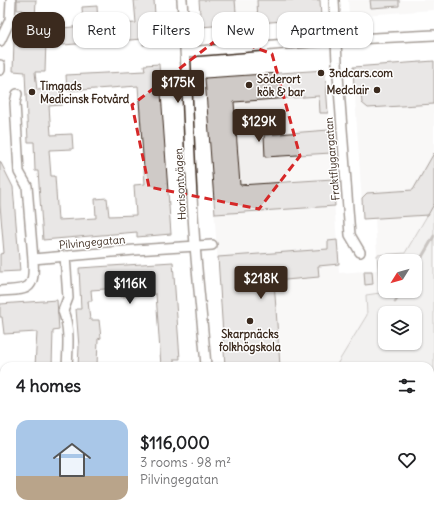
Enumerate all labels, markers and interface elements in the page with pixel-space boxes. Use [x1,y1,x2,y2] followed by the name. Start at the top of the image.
[12,12,65,48] chip: Buy
[73,12,130,48] chip: Rent
[138,12,204,48] chip: Filters
[212,12,269,48] chip: New
[277,12,373,48] chip: Apartment
[329,66,393,80] place label: 3ndcars.com
[316,68,326,78] marker: 3ndcars.com
[150,70,206,104] pin: $175K
[257,72,305,99] place label: Söderort kök & bar
[161,74,195,91] text: $175K
[40,79,130,106] place label: Timgads Medicinsk Fotvård
[244,80,254,90] marker: Söderort kök & bar
[326,83,370,97] place label: Medclair
[372,85,382,95] marker: Medclair
[27,87,37,97] marker: Timgads Medicinsk Fotvård
[231,109,287,143] pin: $129K
[242,113,276,130] text: $129K
[321,117,343,201] street label: Fraktflygargatan
[171,148,189,220] street label: Horisontvägen
[58,232,126,252] street label: Pilvingegatan
[378,254,422,298] north arrow
[378,254,422,350] map controls
[233,266,289,300] pin: $218K
[243,270,279,287] text: $218K
[102,271,158,305] pin: $116K
[114,275,146,292] text: $116K
[378,306,422,350] button: layers
[245,316,255,326] marker: Skarpnäcks folkhögskola
[218,327,282,355] place label: Skarpnäcks folkhögskola
[16,375,81,397] text: 4 homes
[396,375,418,397] icon: filters
[140,432,210,454] text: $116,000
[48,436,96,484] icon: home
[396,449,418,471] icon: heart
[140,454,231,471] text: 3 rooms · 98 m²
[140,471,219,488] text: Pilvingegatan

